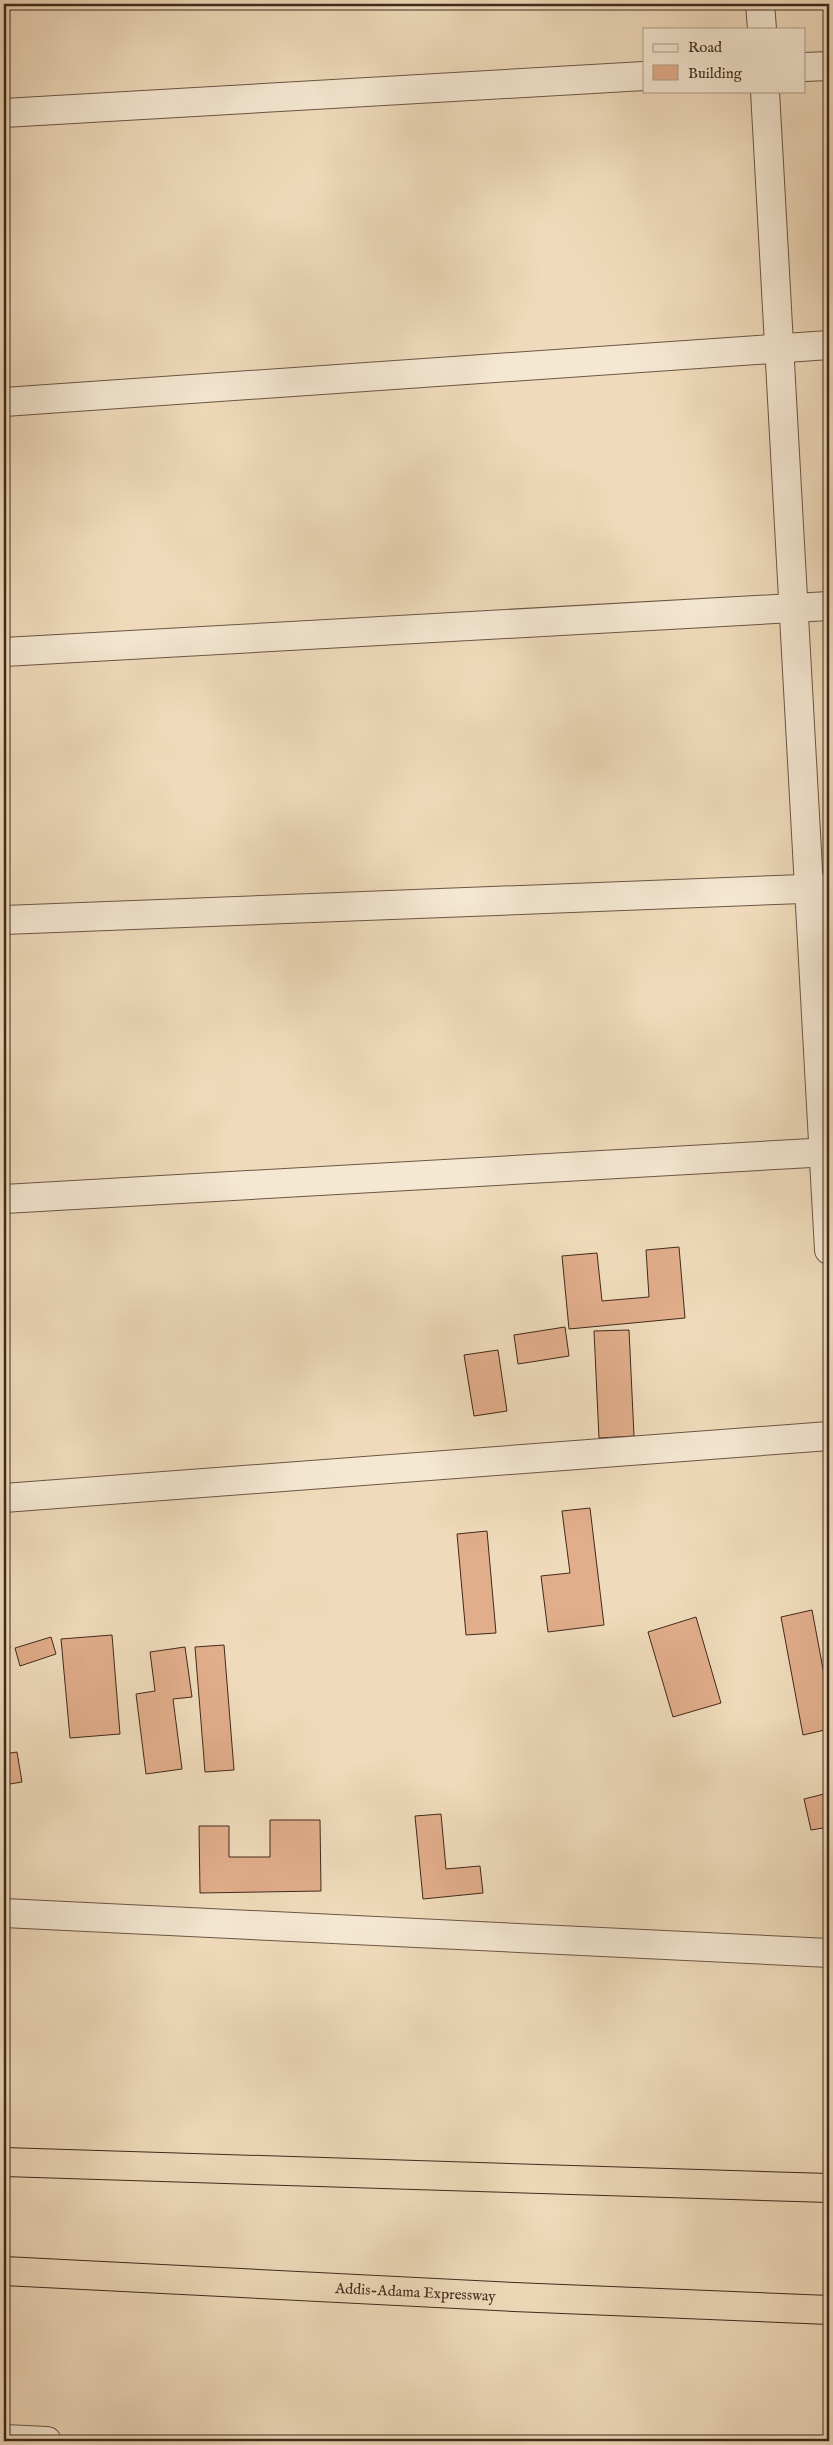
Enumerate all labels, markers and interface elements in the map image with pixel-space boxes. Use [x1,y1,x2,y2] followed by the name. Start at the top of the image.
[643,28,806,92] legend
[688,38,723,57] text: Road
[688,64,743,83] text: Building
[334,2278,497,2306] street label: Addis-Adama Expressway

